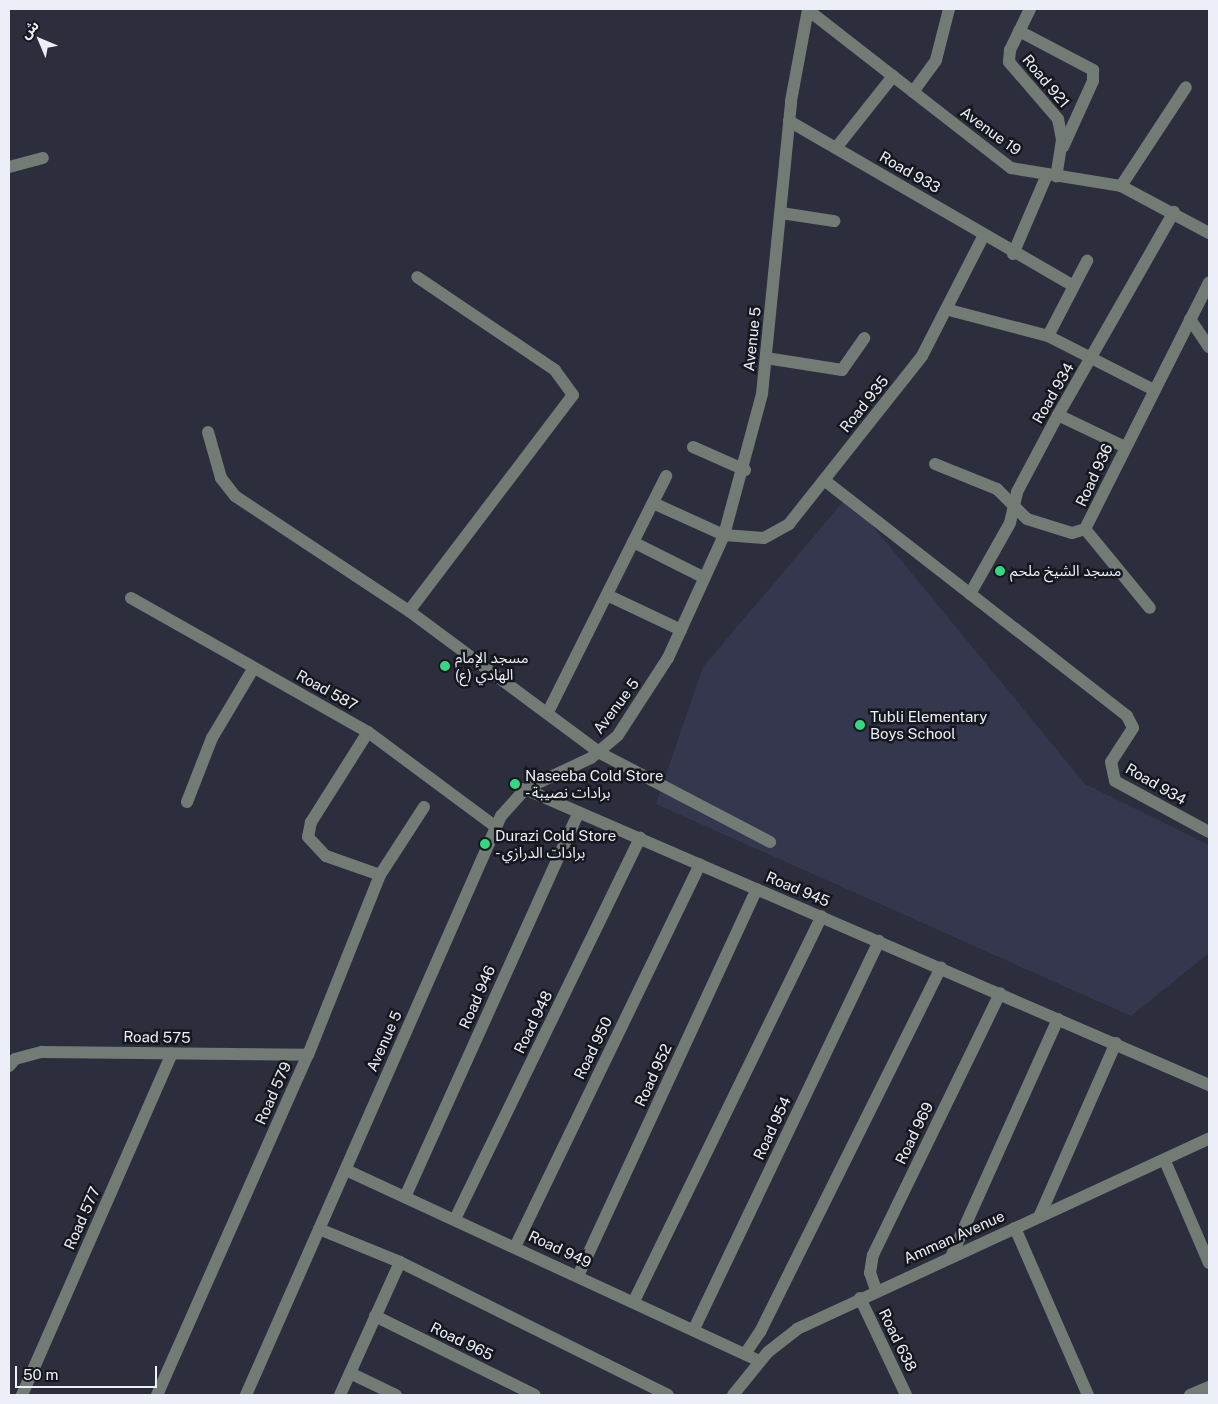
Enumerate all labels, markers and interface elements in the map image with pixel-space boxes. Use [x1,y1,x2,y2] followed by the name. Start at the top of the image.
[15,15,65,65] north arrow
[17,17,42,42] text: ش
[1019,51,1073,111] street label: Road 921
[957,103,1025,159] street label: Avenue 19
[876,147,944,197] street label: Road 933
[740,306,764,372] street label: Avenue 5
[1028,359,1078,427] street label: Road 934
[836,372,892,436] street label: Road 935
[1072,441,1116,509] street label: Road 936
[1010,562,1121,580] place label: مسجد الشيخ ملحم
[994,565,1006,577] marker: مسجد الشيخ ملحم
[455,648,529,683] place label: مسجد الإمام الهادي (ع)
[439,660,451,672] marker: مسجد الإمام الهادي (ع)
[293,666,361,714] street label: Road 587
[589,675,643,737] street label: Avenue 5
[870,707,987,742] place label: Tubli Elementary Boys School
[854,719,866,731] marker: Tubli Elementary Boys School
[1122,759,1190,809] street label: Road 934
[525,766,664,801] place label: Naseeba Cold Store - برادات نصيبة
[509,778,521,790] marker: Naseeba Cold Store - برادات نصيبة
[495,826,616,861] place label: Durazi Cold Store - برادات الدرازي
[479,838,491,850] marker: Durazi Cold Store - برادات الدرازي
[763,868,833,910] street label: Road 945
[455,963,499,1031] street label: Road 946
[510,988,556,1056] street label: Road 948
[363,1008,405,1074] street label: Avenue 5
[570,1014,616,1082] street label: Road 950
[123,1027,191,1047] street label: Road 575
[631,1041,675,1109] street label: Road 952
[251,1059,295,1127] street label: Road 579
[750,1094,794,1162] street label: Road 954
[891,1099,937,1167] street label: Road 969
[60,1184,104,1252] street label: Road 577
[901,1207,1007,1267] street label: Amman Avenue
[526,1227,594,1271] street label: Road 949
[875,1306,921,1374] street label: Road 638
[428,1318,496,1364] street label: Road 965
[18,1356,160,1388] scale bar
[23,1366,58,1383] text: 50 m

